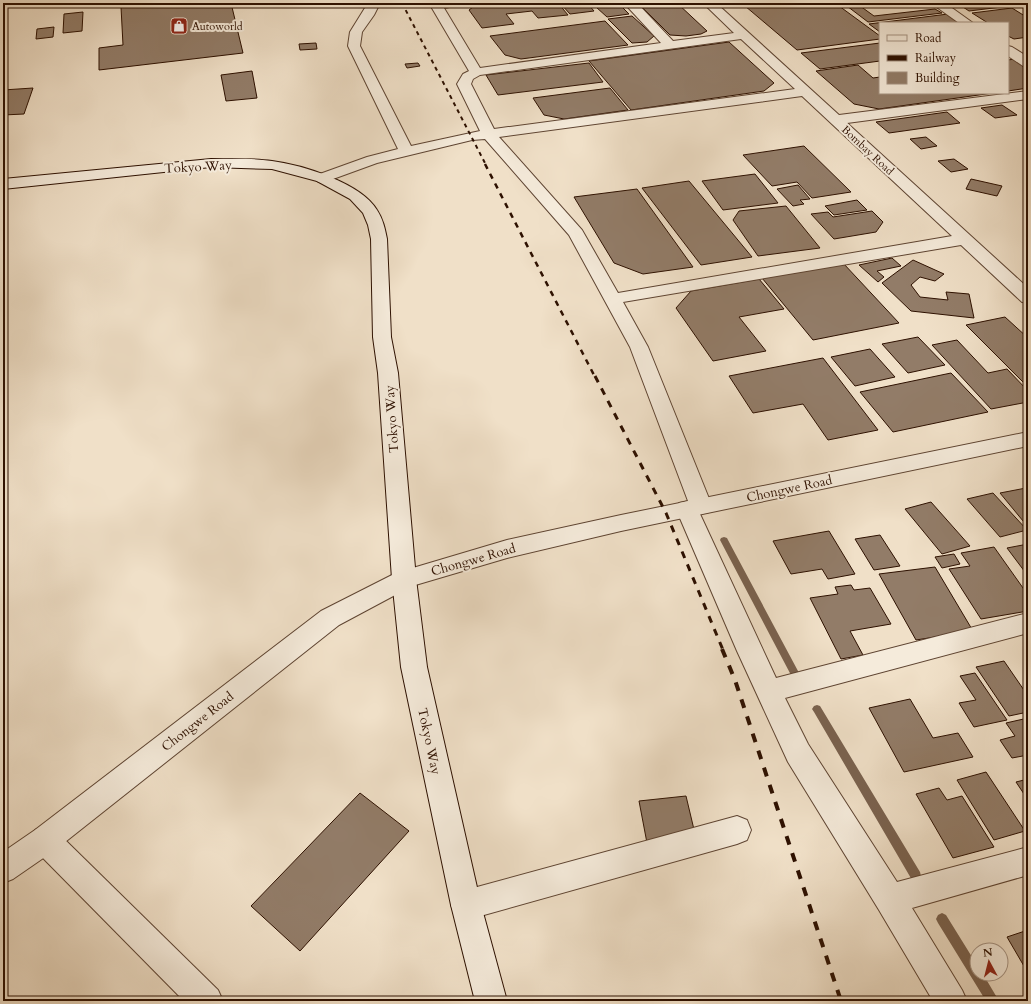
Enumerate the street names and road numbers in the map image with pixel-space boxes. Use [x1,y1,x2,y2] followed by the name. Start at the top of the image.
[838,122,897,179] street label: Bombay Road
[164,156,232,178] street label: Tokyo Way
[381,384,403,453] street label: Tokyo Way
[745,471,834,507] street label: Chongwe Road
[429,539,518,581] street label: Chongwe Road
[158,688,238,756] street label: Chongwe Road
[413,706,445,776] street label: Tokyo Way

